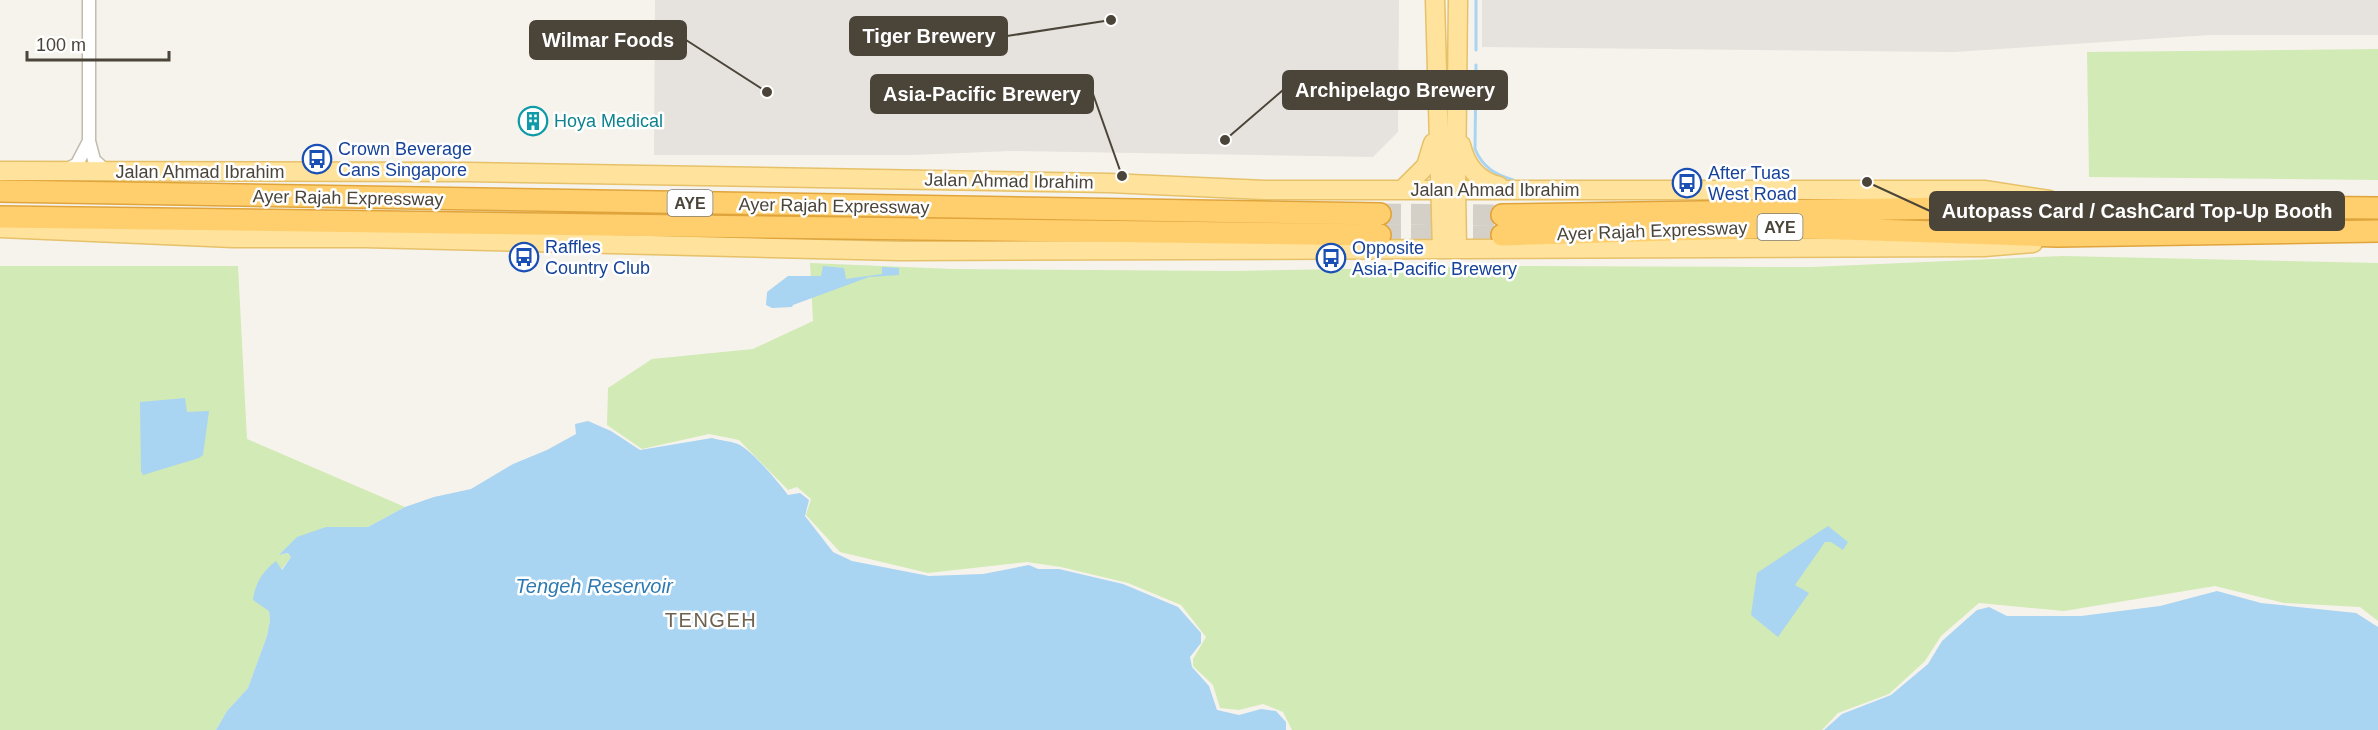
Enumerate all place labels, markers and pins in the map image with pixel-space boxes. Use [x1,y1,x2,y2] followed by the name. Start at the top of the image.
[850,17,1007,55] callout: Tiger Brewery
[530,21,686,59] callout: Wilmar Foods
[1283,71,1507,109] callout: Archipelago Brewery
[871,75,1093,113] callout: Asia-Pacific Brewery
[517,105,549,137] building icon: Hoya Medical
[554,111,663,131] place label: Hoya Medical
[338,139,472,180] place label: Crown Beverage Cans Singapore
[301,143,333,175] bus stop icon: Crown Beverage Cans Singapore
[1708,163,1797,204] place label: After Tuas West Road
[1671,167,1703,199] bus stop icon: After Tuas West Road
[1930,192,2344,230] callout: Autopass Card / CashCard Top-Up Booth
[545,237,650,278] place label: Raffles Country Club
[1352,238,1517,279] place label: Opposite Asia-Pacific Brewery
[508,241,540,273] bus stop icon: Raffles Country Club
[1315,242,1347,274] bus stop icon: Opposite Asia-Pacific Brewery

